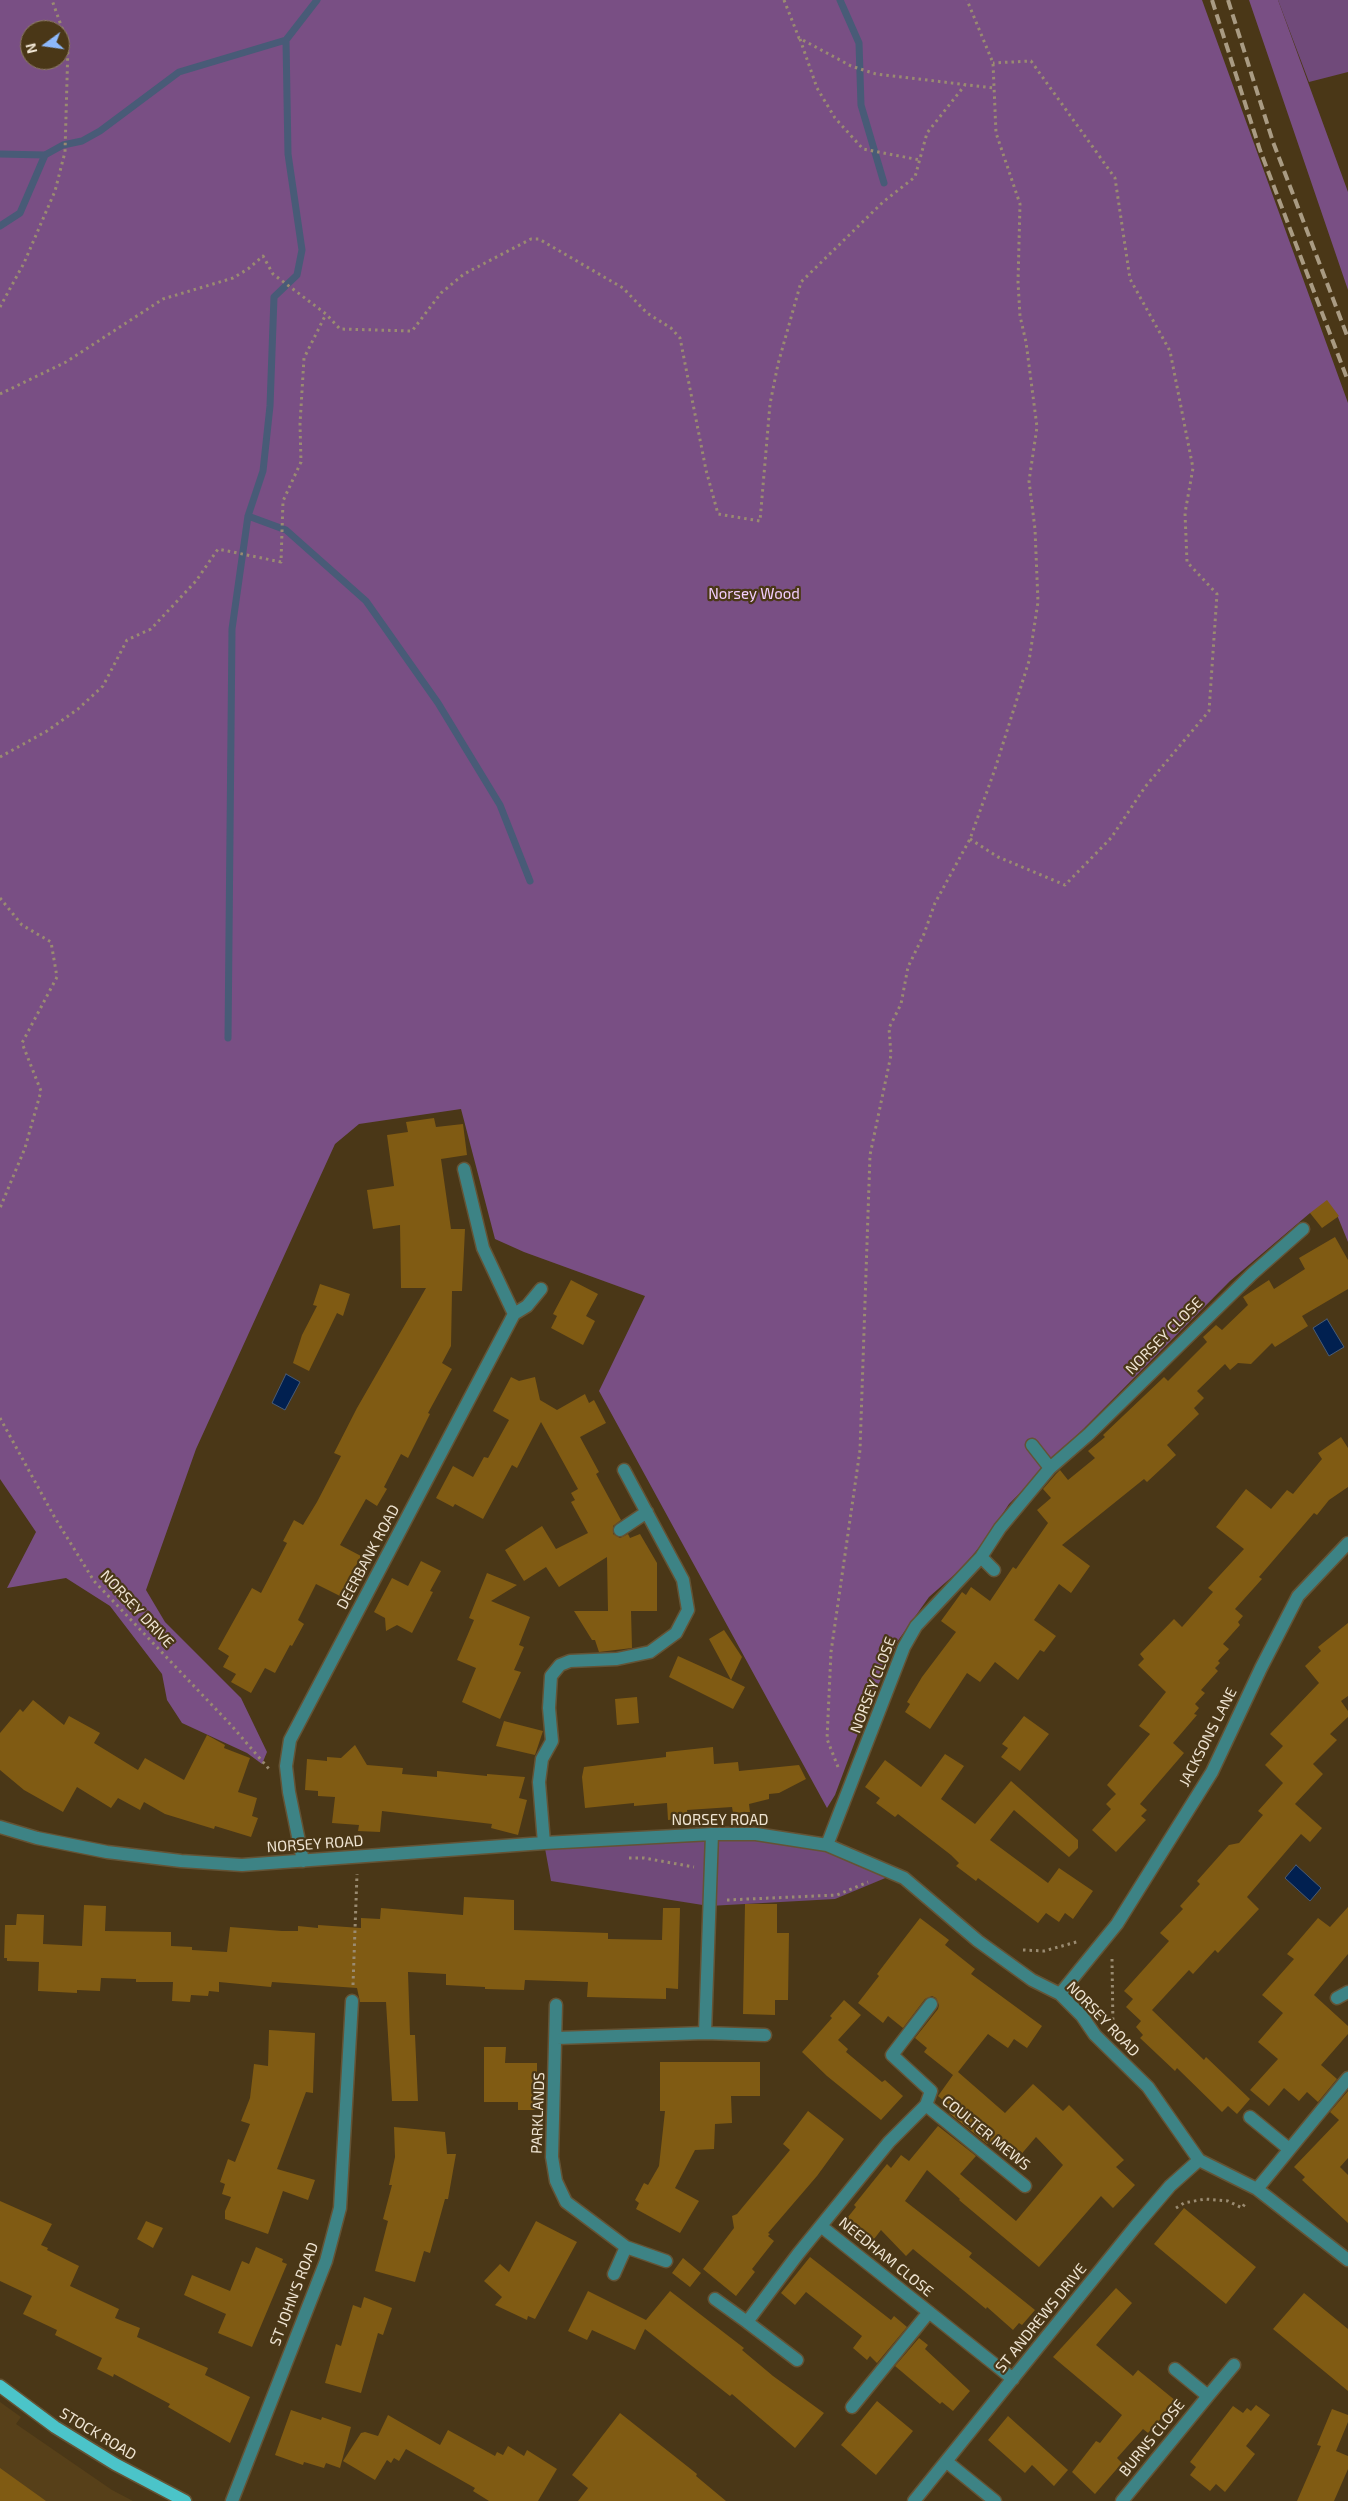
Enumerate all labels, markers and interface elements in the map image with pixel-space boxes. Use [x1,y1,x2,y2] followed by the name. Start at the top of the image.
[20,20,70,70] north arrow
[21,42,40,55] text: N
[708,585,800,603] park label: Norsey Wood
[1122,1294,1206,1378] street label: NORSEY CLOSE
[333,1502,403,1612] street label: DEERBANK ROAD
[97,1567,177,1651] street label: NORSEY DRIVE
[846,1634,900,1736] street label: NORSEY CLOSE
[1175,1685,1241,1789] street label: JACKSONS LANE
[671,1811,769,1829] street label: NORSEY ROAD
[266,1832,364,1856] street label: NORSEY ROAD
[1063,1978,1143,2060] street label: NORSEY ROAD
[528,2072,548,2154] street label: PARKLANDS
[938,2092,1034,2174] street label: COULTER MEWS
[835,2213,937,2301] street label: NEEDHAM CLOSE
[266,2240,322,2348] street label: ST JOHN'S ROAD
[992,2260,1090,2376] street label: ST ANDREWS DRIVE
[1116,2396,1188,2480] street label: BURNS CLOSE
[56,2404,140,2464] street label: STOCK ROAD

